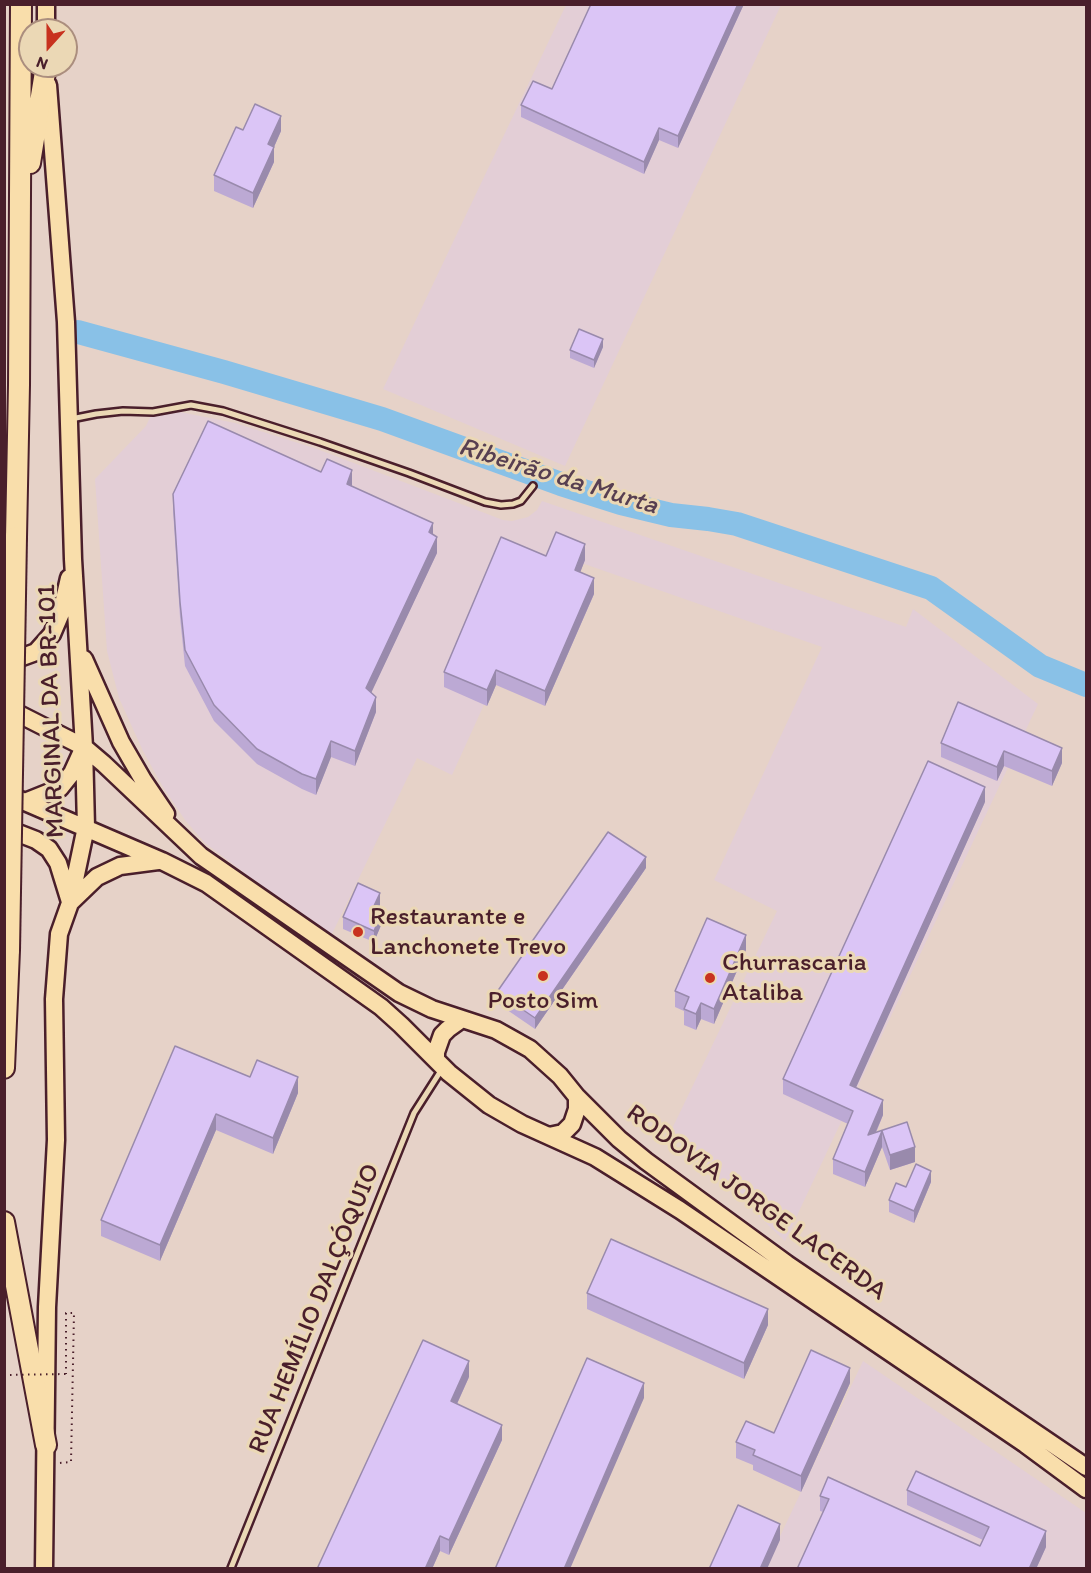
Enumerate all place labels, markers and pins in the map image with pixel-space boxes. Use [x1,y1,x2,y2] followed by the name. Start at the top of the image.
[370,901,566,963] place label: Restaurante e Lanchonete Trevo
[351,925,365,939] marker: Restaurante e Lanchonete Trevo
[722,947,867,1008] place label: Churrascaria Ataliba
[536,969,550,983] marker: Posto Sim
[703,971,717,985] marker: Churrascaria Ataliba
[488,985,598,1017] place label: Posto Sim

